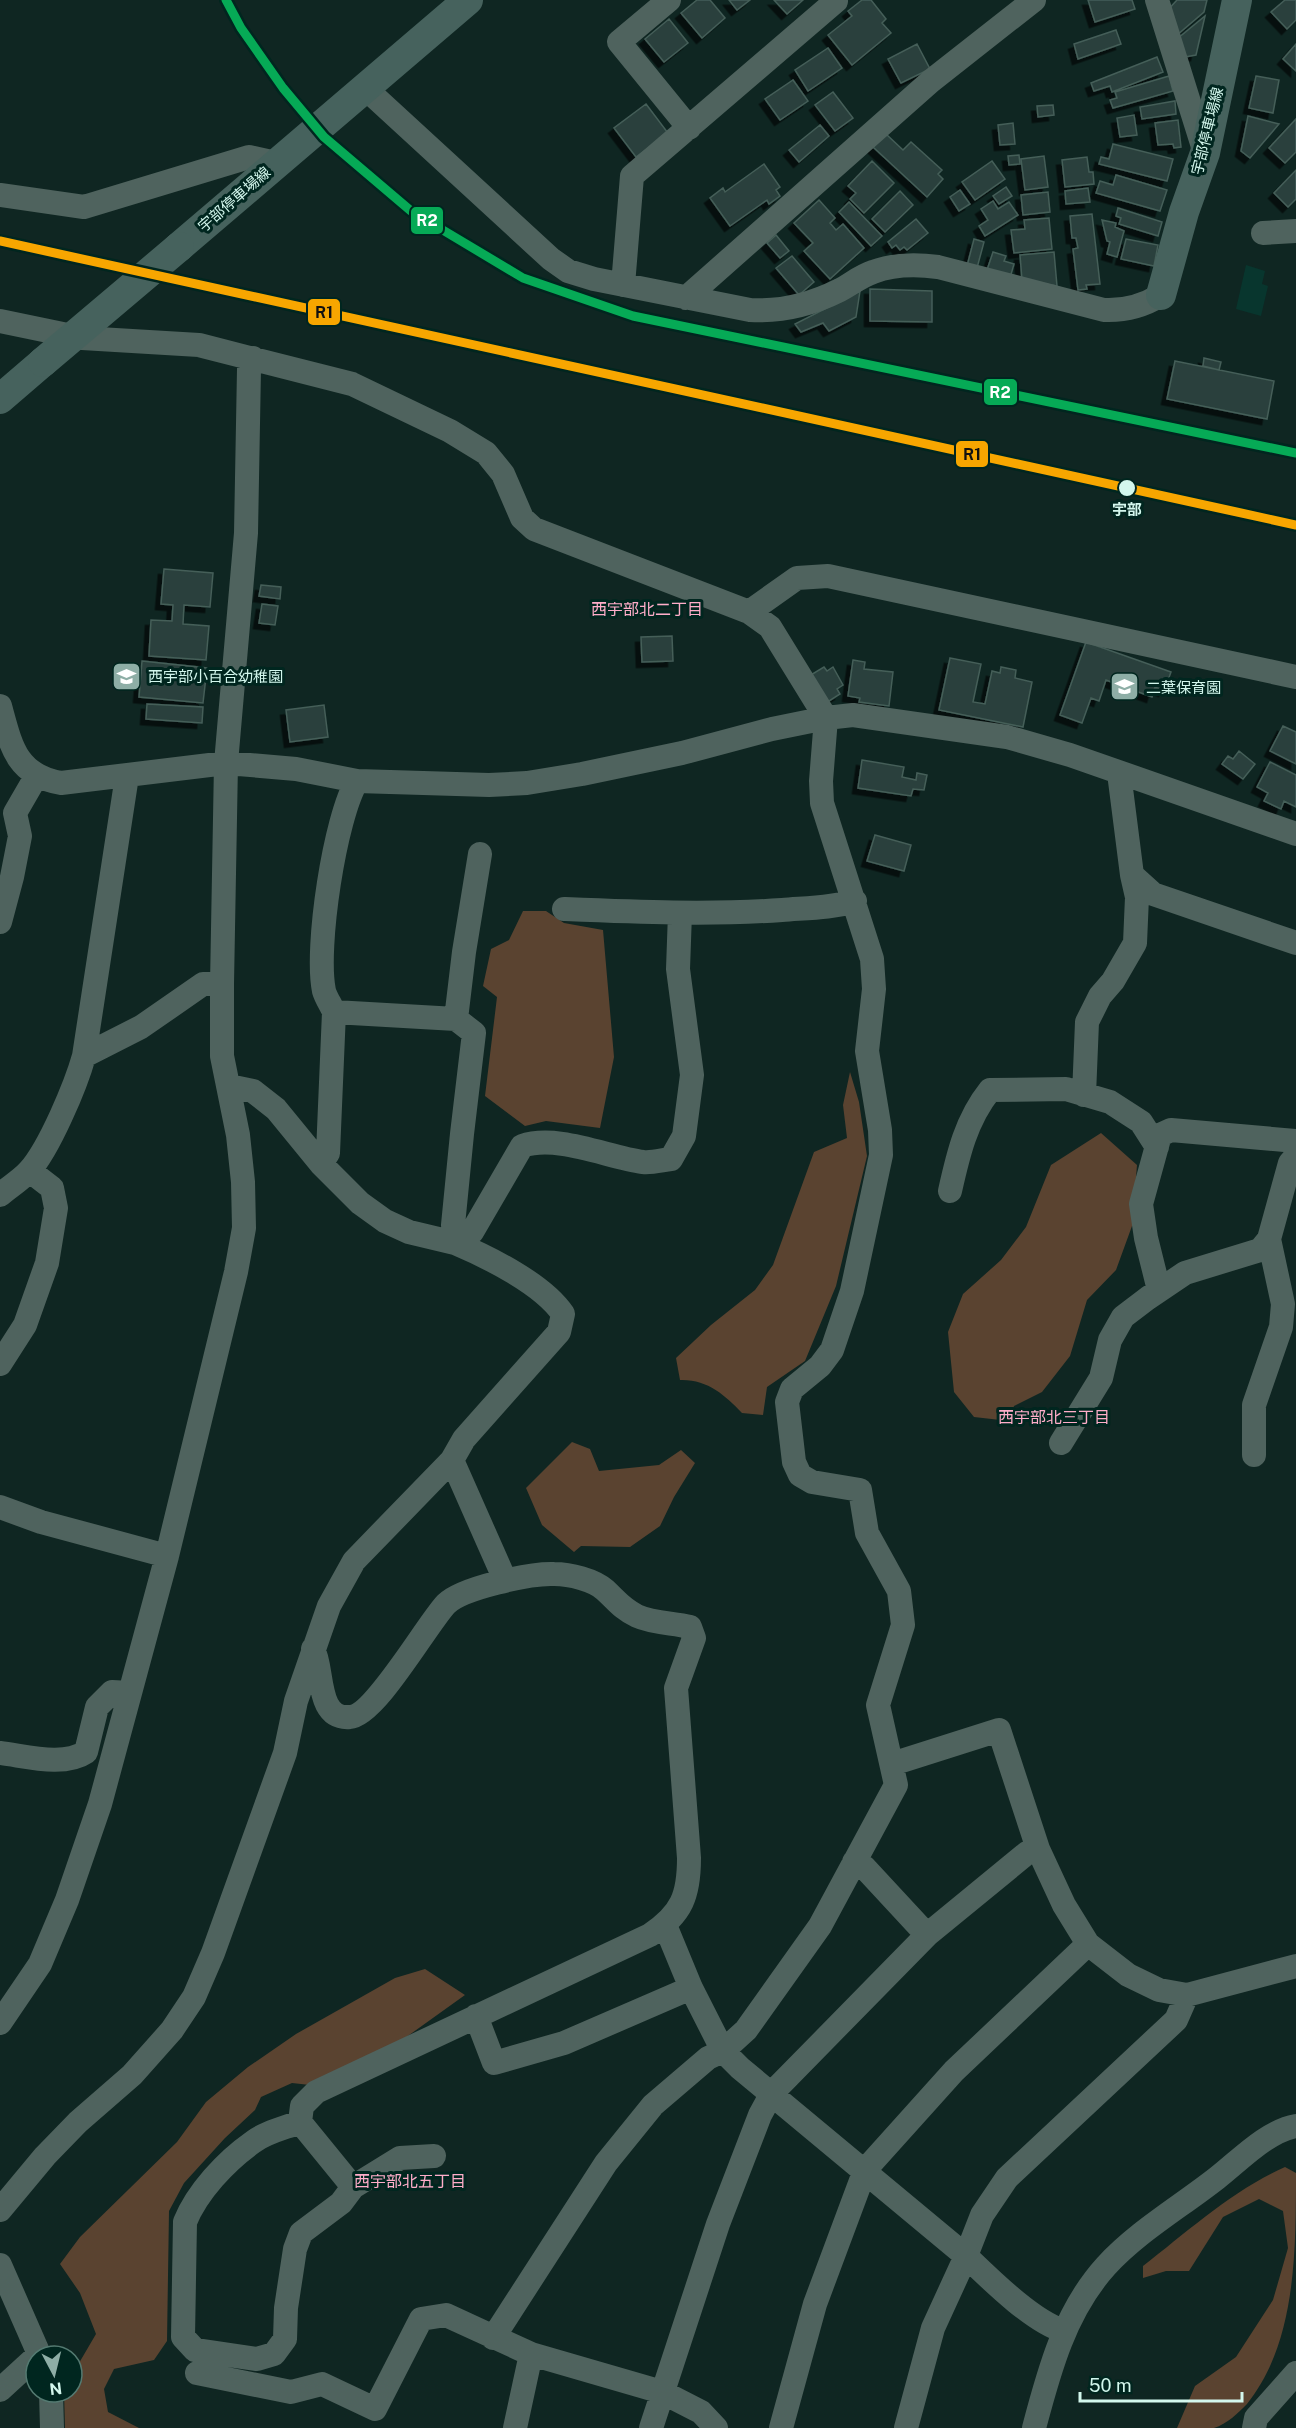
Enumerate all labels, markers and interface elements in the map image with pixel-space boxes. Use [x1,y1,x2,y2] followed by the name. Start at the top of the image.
[1188,85,1226,177] street label: 宇部停車場線
[194,163,274,235] street label: 宇部停車場線
[410,206,444,235] line badge: R2
[416,211,438,230] text: R2
[307,298,341,326] line badge: R1
[315,303,333,322] text: R1
[983,378,1018,406] line badge: R2
[989,383,1011,402] text: R2
[955,440,989,468] line badge: R1
[963,445,981,464] text: R1
[1117,478,1137,498] marker: 宇部
[1112,501,1142,518] place label: 宇部
[591,600,703,619] district label: 西宇部北二丁目
[111,660,143,692] school or university icon: 西宇部小百合幼稚園
[148,668,283,685] place label: 西宇部小百合幼稚園
[1109,671,1141,703] school or university icon: 二葉保育園
[1146,679,1221,696] place label: 二葉保育園
[998,1408,1110,1427] district label: 西宇部北三丁目
[354,2172,466,2191] district label: 西宇部北五丁目
[24,2344,84,2404] north arrow
[1080,2365,1242,2403] scale bar
[1089,2375,1132,2396] text: 50 m
[48,2378,63,2399] text: N

